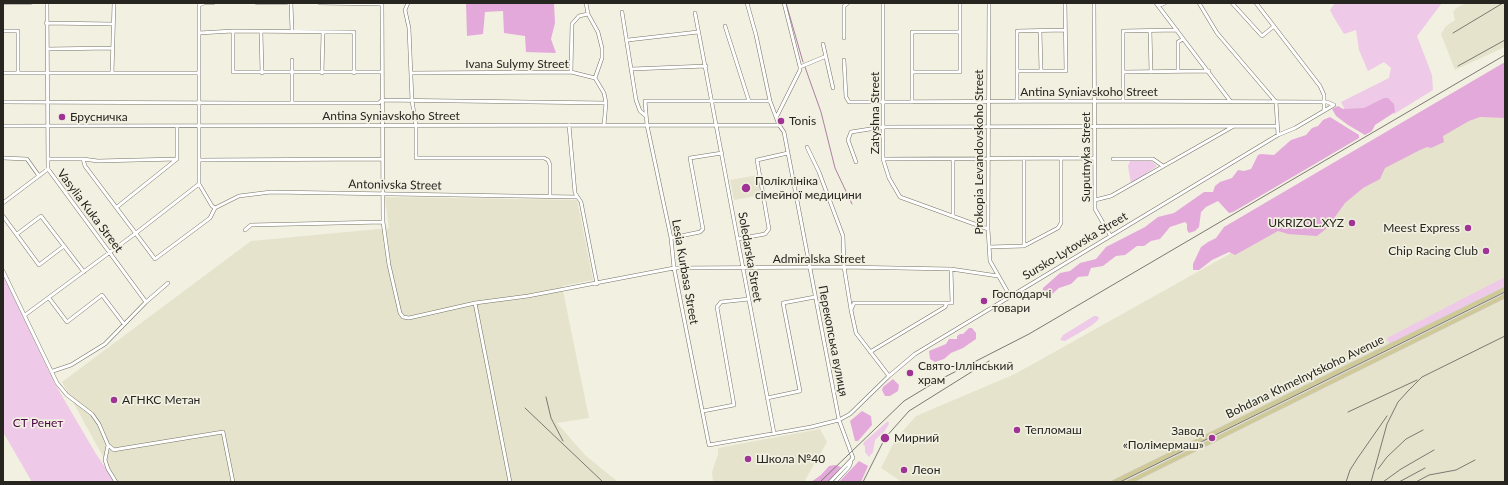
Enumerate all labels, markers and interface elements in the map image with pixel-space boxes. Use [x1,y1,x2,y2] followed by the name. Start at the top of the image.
[465,57,569,71] street label: Ivana Sulymy Street
[972,69,986,235] street label: Prokopia Levandovskoho Street
[868,72,882,154] street label: Zatyshna Street
[1020,85,1158,99] street label: Antina Syniavskoho Street
[322,109,460,123] street label: Antina Syniavskoho Street
[70,110,128,124] place label: Брусничка
[57,112,67,122] marker: Брусничка
[1079,112,1093,202] street label: Suputnyka Street
[789,114,816,128] place label: Tonis
[776,116,786,126] marker: Tonis
[54,167,126,255] street label: Vasylia Kuka Street
[755,174,862,202] place label: Поліклініка сімейної медицини
[348,177,442,193] street label: Antonivska Street
[740,182,752,194] marker: Поліклініка сімейної медицини
[1020,209,1130,283] street label: Sursko-Lytovska Street
[735,211,765,303] street label: Soledarska Street
[1268,216,1344,230] place label: UKRIZOL.XYZ
[669,218,701,326] street label: Lesia Kurbasa Street
[1347,218,1357,228] marker: UKRIZOL.XYZ
[1383,221,1460,235] place label: Meest Express
[1463,223,1473,233] marker: Meest Express
[1388,244,1478,258] place label: Chip Racing Club
[1481,246,1491,256] marker: Chip Racing Club
[773,252,865,266] street label: Admiralska Street
[815,284,851,398] street label: Перекопська вулиця
[992,287,1051,315] place label: Господарчі товари
[979,296,989,306] marker: Господарчі товари
[1223,332,1387,422] street label: Bohdana Khmelnytskoho Avenue
[918,359,1013,387] place label: Свято-Іллінський храм
[905,368,915,378] marker: Свято-Іллінський храм
[122,393,200,407] place label: АГНКС Метан
[109,395,119,405] marker: АГНКС Метан
[13,416,63,430] park label: СТ Ренет
[1025,423,1082,437] place label: Тепломаш
[1123,424,1204,452] place label: Завод «Полімермаш»
[1012,425,1022,435] marker: Тепломаш
[894,431,939,445] place label: Мирний
[879,432,891,444] marker: Мирний
[1207,433,1217,443] marker: Завод «Полімермаш»
[756,452,825,466] place label: Школа №40
[743,454,753,464] marker: Школа №40
[912,463,940,477] place label: Леон
[899,465,909,475] marker: Леон

